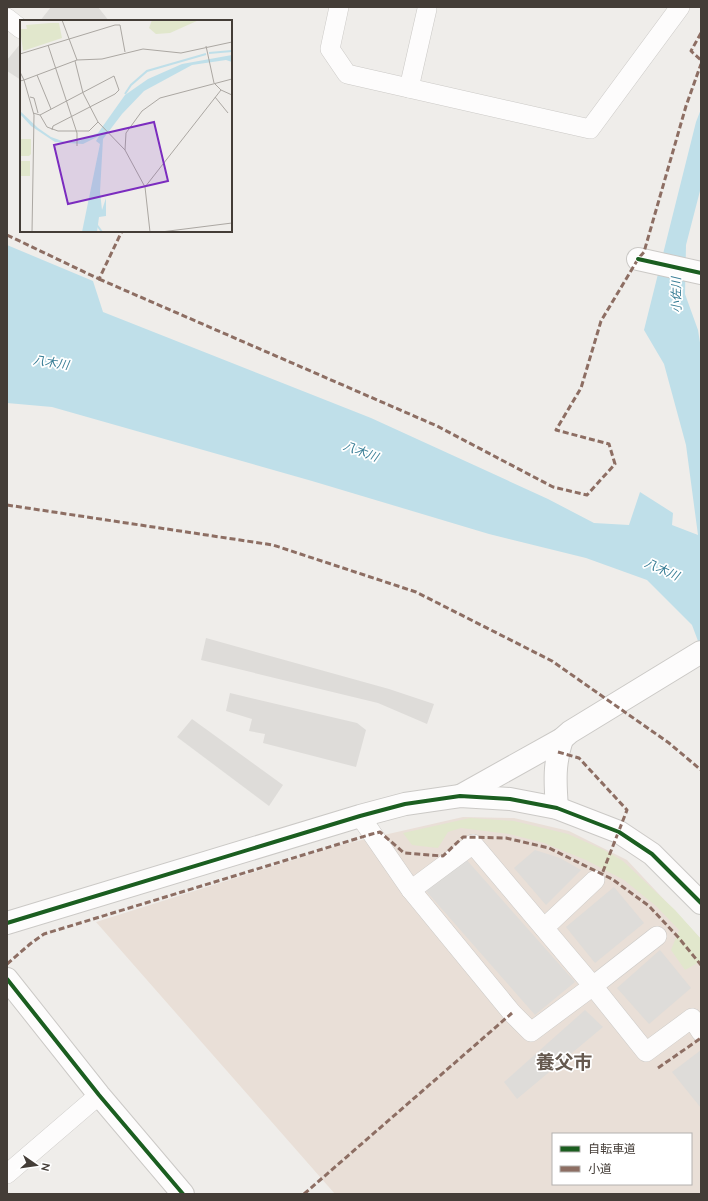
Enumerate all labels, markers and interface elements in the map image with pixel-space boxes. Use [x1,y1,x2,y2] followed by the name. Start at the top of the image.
[20,20,232,232] inset map
[669,275,683,313] water label: 小佐川
[32,353,72,372] water label: 八木川
[342,438,382,464] water label: 八木川
[643,556,683,583] water label: 八木川
[535,1051,593,1073] district label: 養父市
[552,1133,692,1185] legend
[588,1142,636,1155] text: 自転車道
[16,1145,56,1185] north arrow
[39,1162,53,1173] text: N
[588,1162,612,1175] text: 小道

